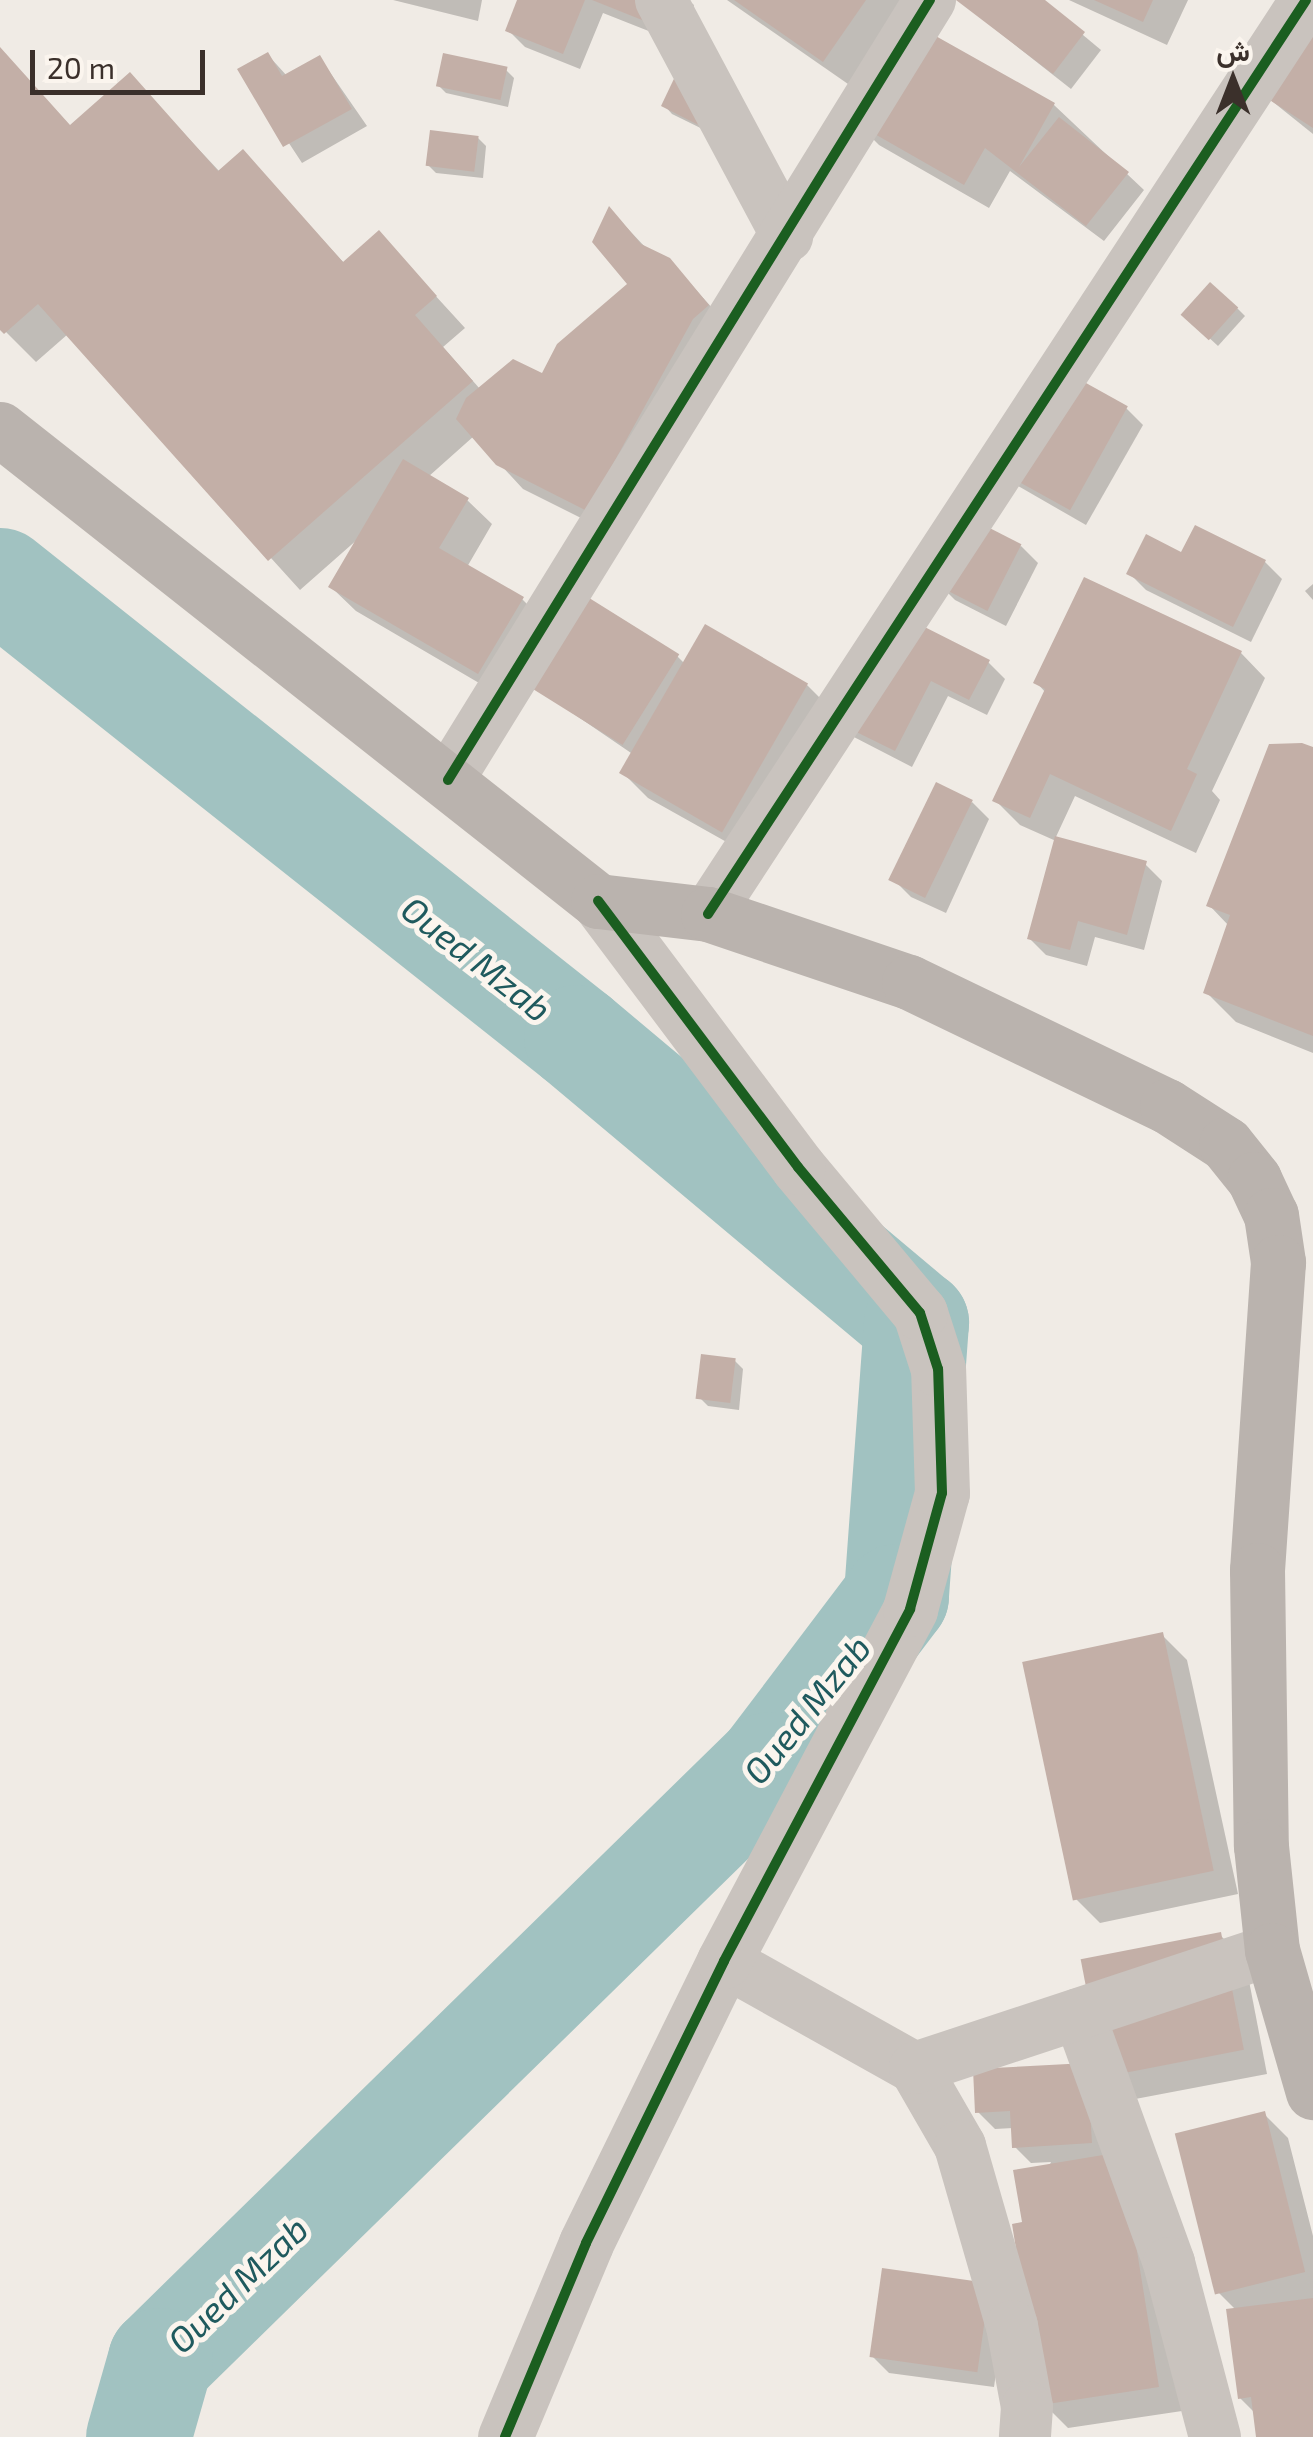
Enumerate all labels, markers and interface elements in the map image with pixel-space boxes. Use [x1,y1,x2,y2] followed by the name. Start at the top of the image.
[35,30,210,92] scale bar
[1183,30,1283,130] north arrow
[1216,33,1250,67] text: ش
[47,49,115,85] text: 20 m
[394,887,560,1029] water label: Oued Mzab
[734,1627,878,1791] water label: Oued Mzab
[158,2207,316,2361] water label: Oued Mzab

